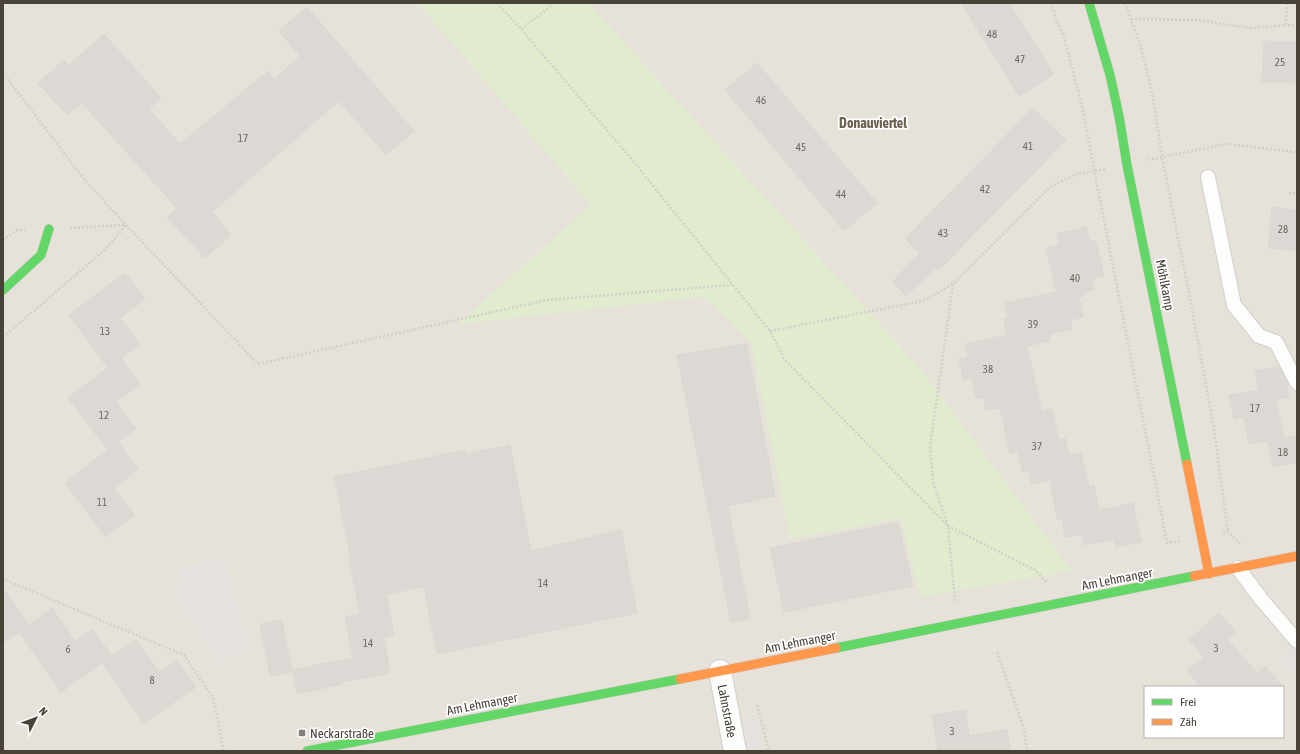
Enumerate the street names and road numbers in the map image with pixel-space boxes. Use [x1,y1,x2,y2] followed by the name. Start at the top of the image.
[1153,258,1177,312] street label: Möhlkamp
[1080,565,1154,593] street label: Am Lehmanger
[763,628,837,656] street label: Am Lehmanger
[715,683,739,739] street label: Lahnstraße
[445,690,519,718] street label: Am Lehmanger

